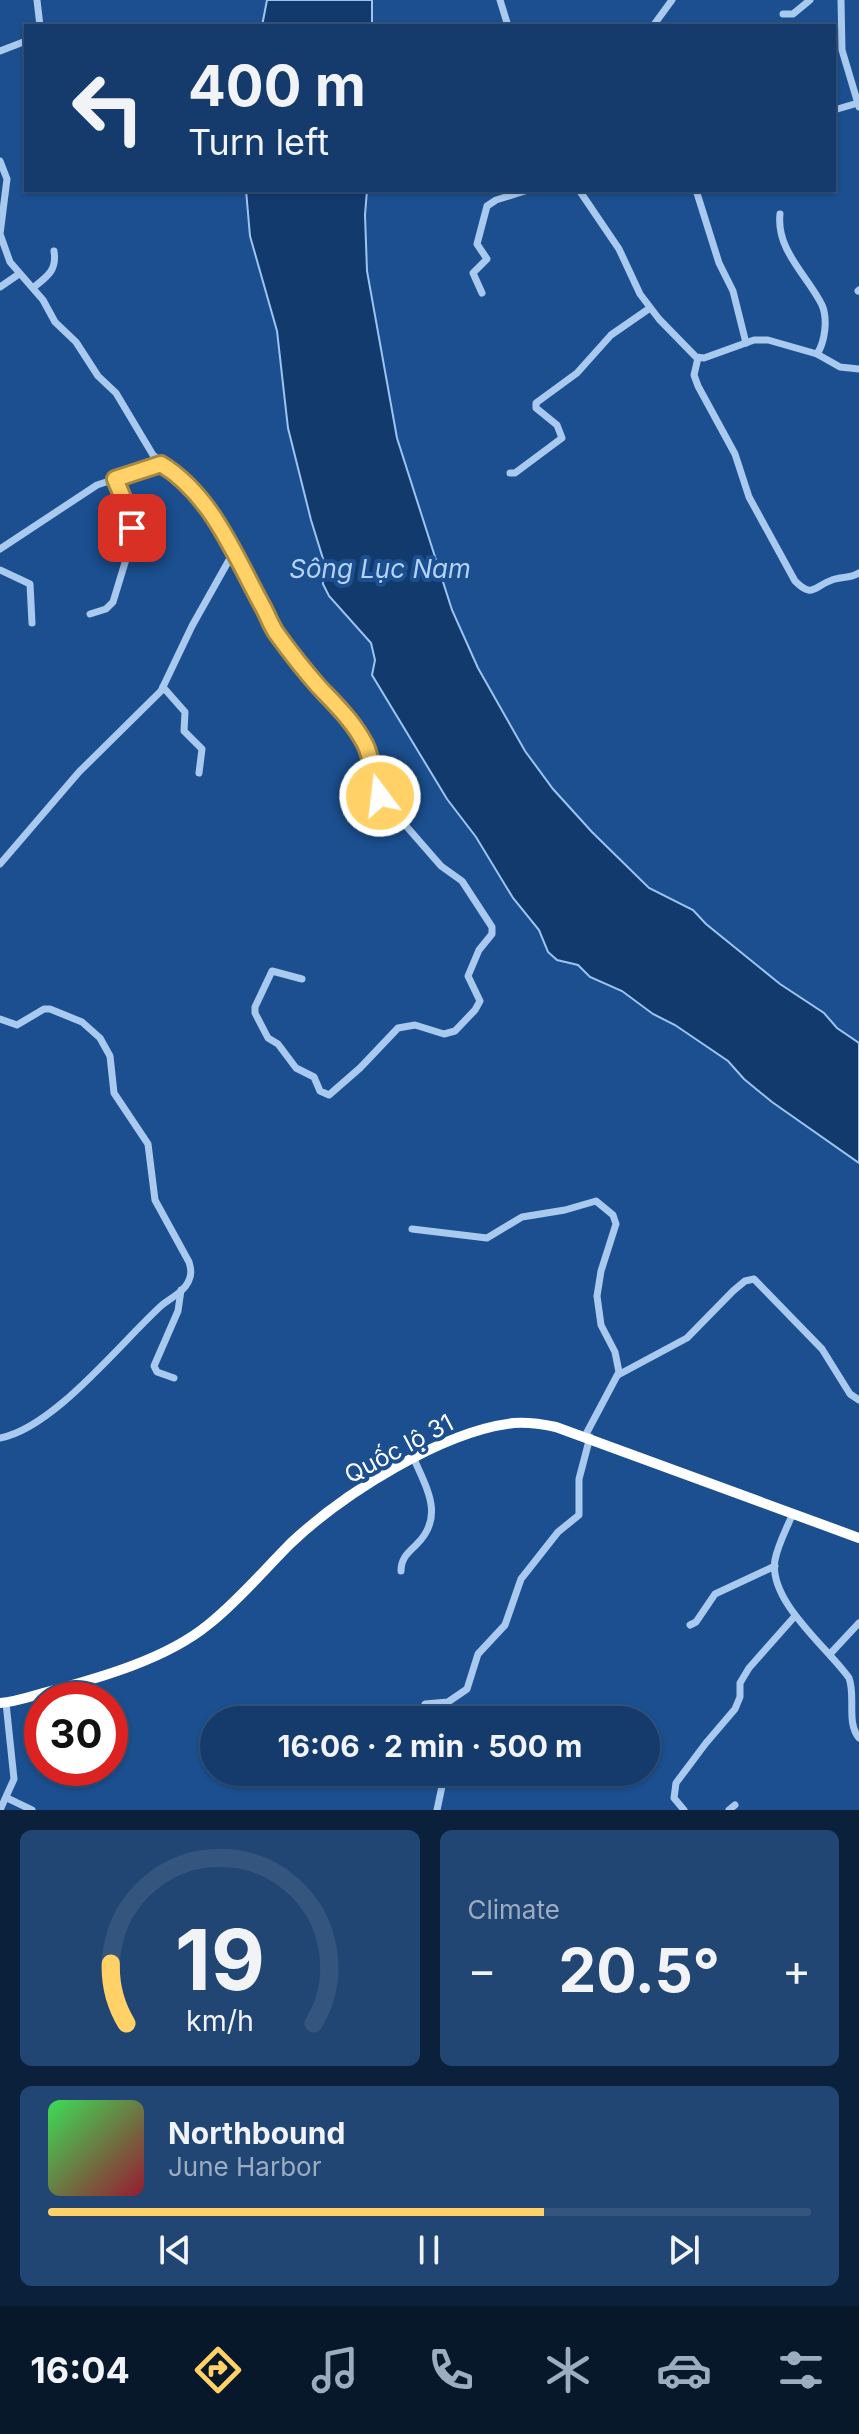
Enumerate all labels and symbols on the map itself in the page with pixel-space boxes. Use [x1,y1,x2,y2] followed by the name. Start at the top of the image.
[98,494,166,562] pin
[289,553,471,584] water label: Sông Lục Nam
[338,754,422,838] position arrow
[339,1408,458,1489] street label: Quốc lộ 31
[24,1682,128,1786] speed limit sign: 30

